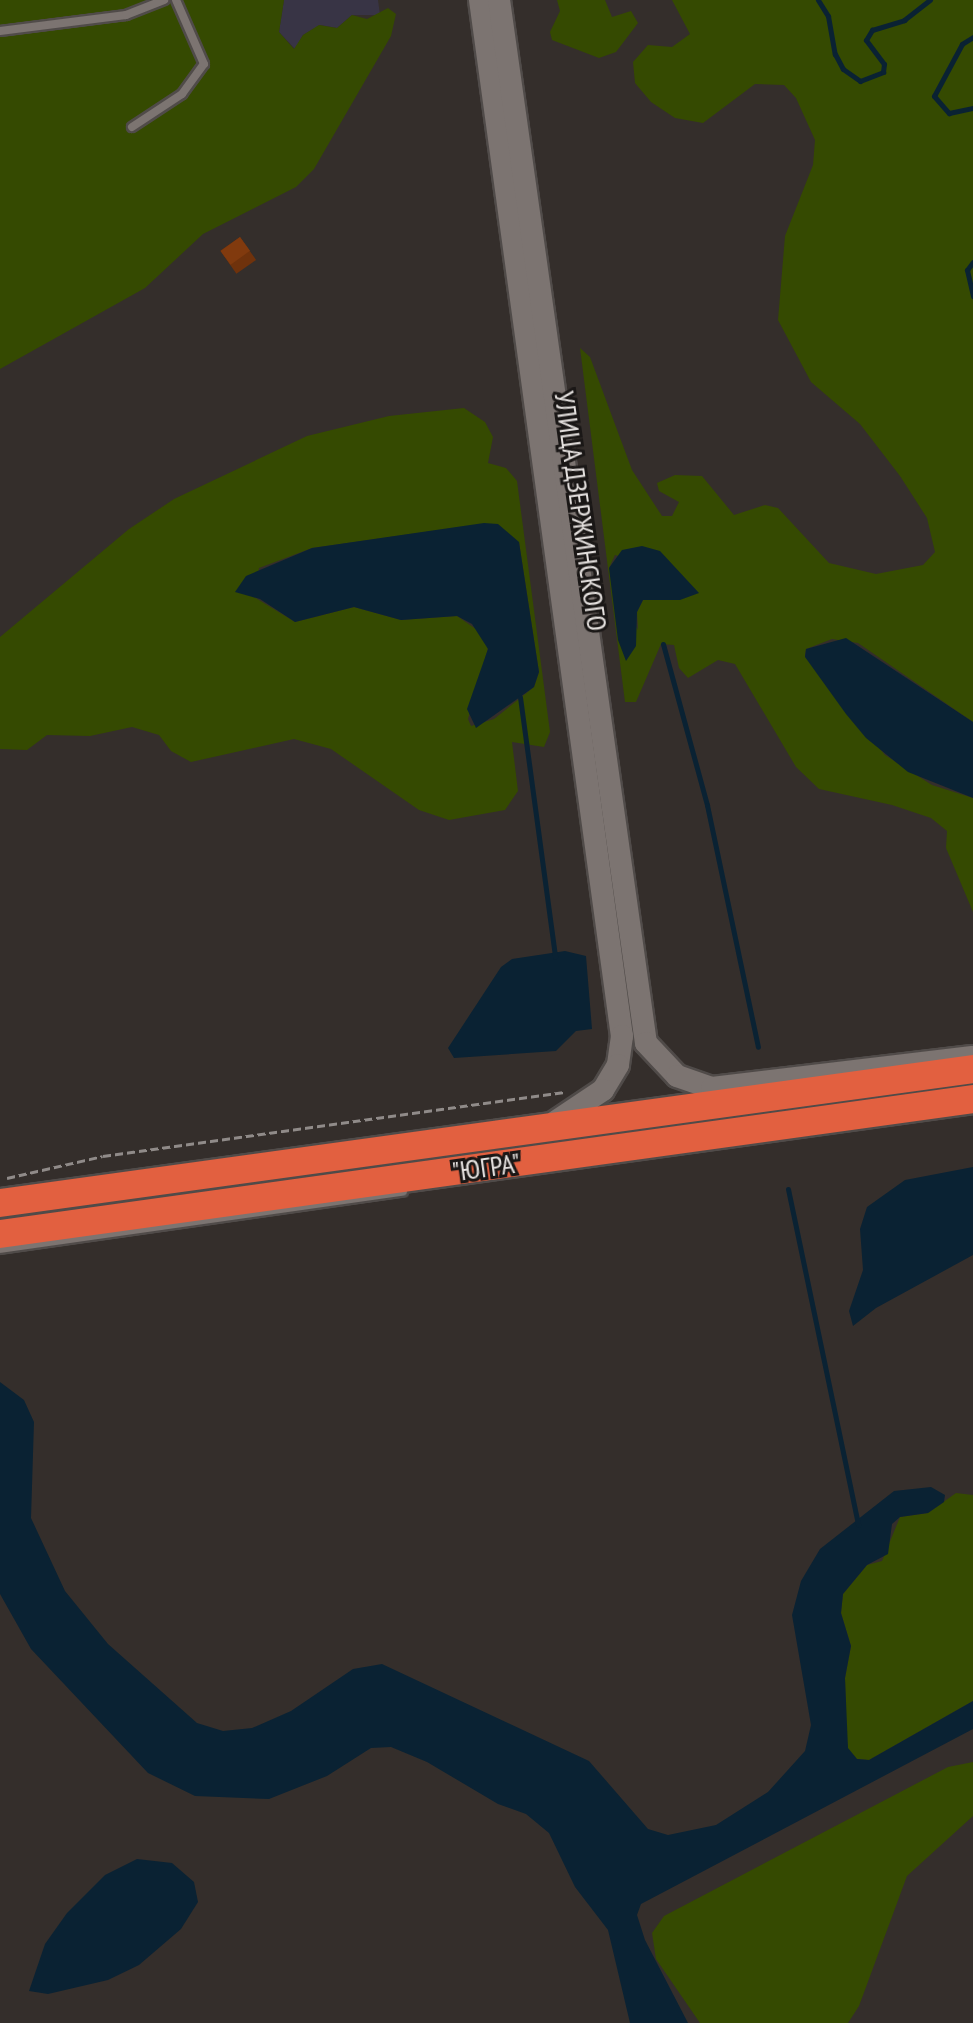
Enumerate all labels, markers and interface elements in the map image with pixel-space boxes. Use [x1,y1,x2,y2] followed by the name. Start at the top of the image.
[547,388,615,634] street label: УЛИЦА ДЗЕРЖИНСКОГО
[450,1146,522,1188] street label: "ЮГРА"

